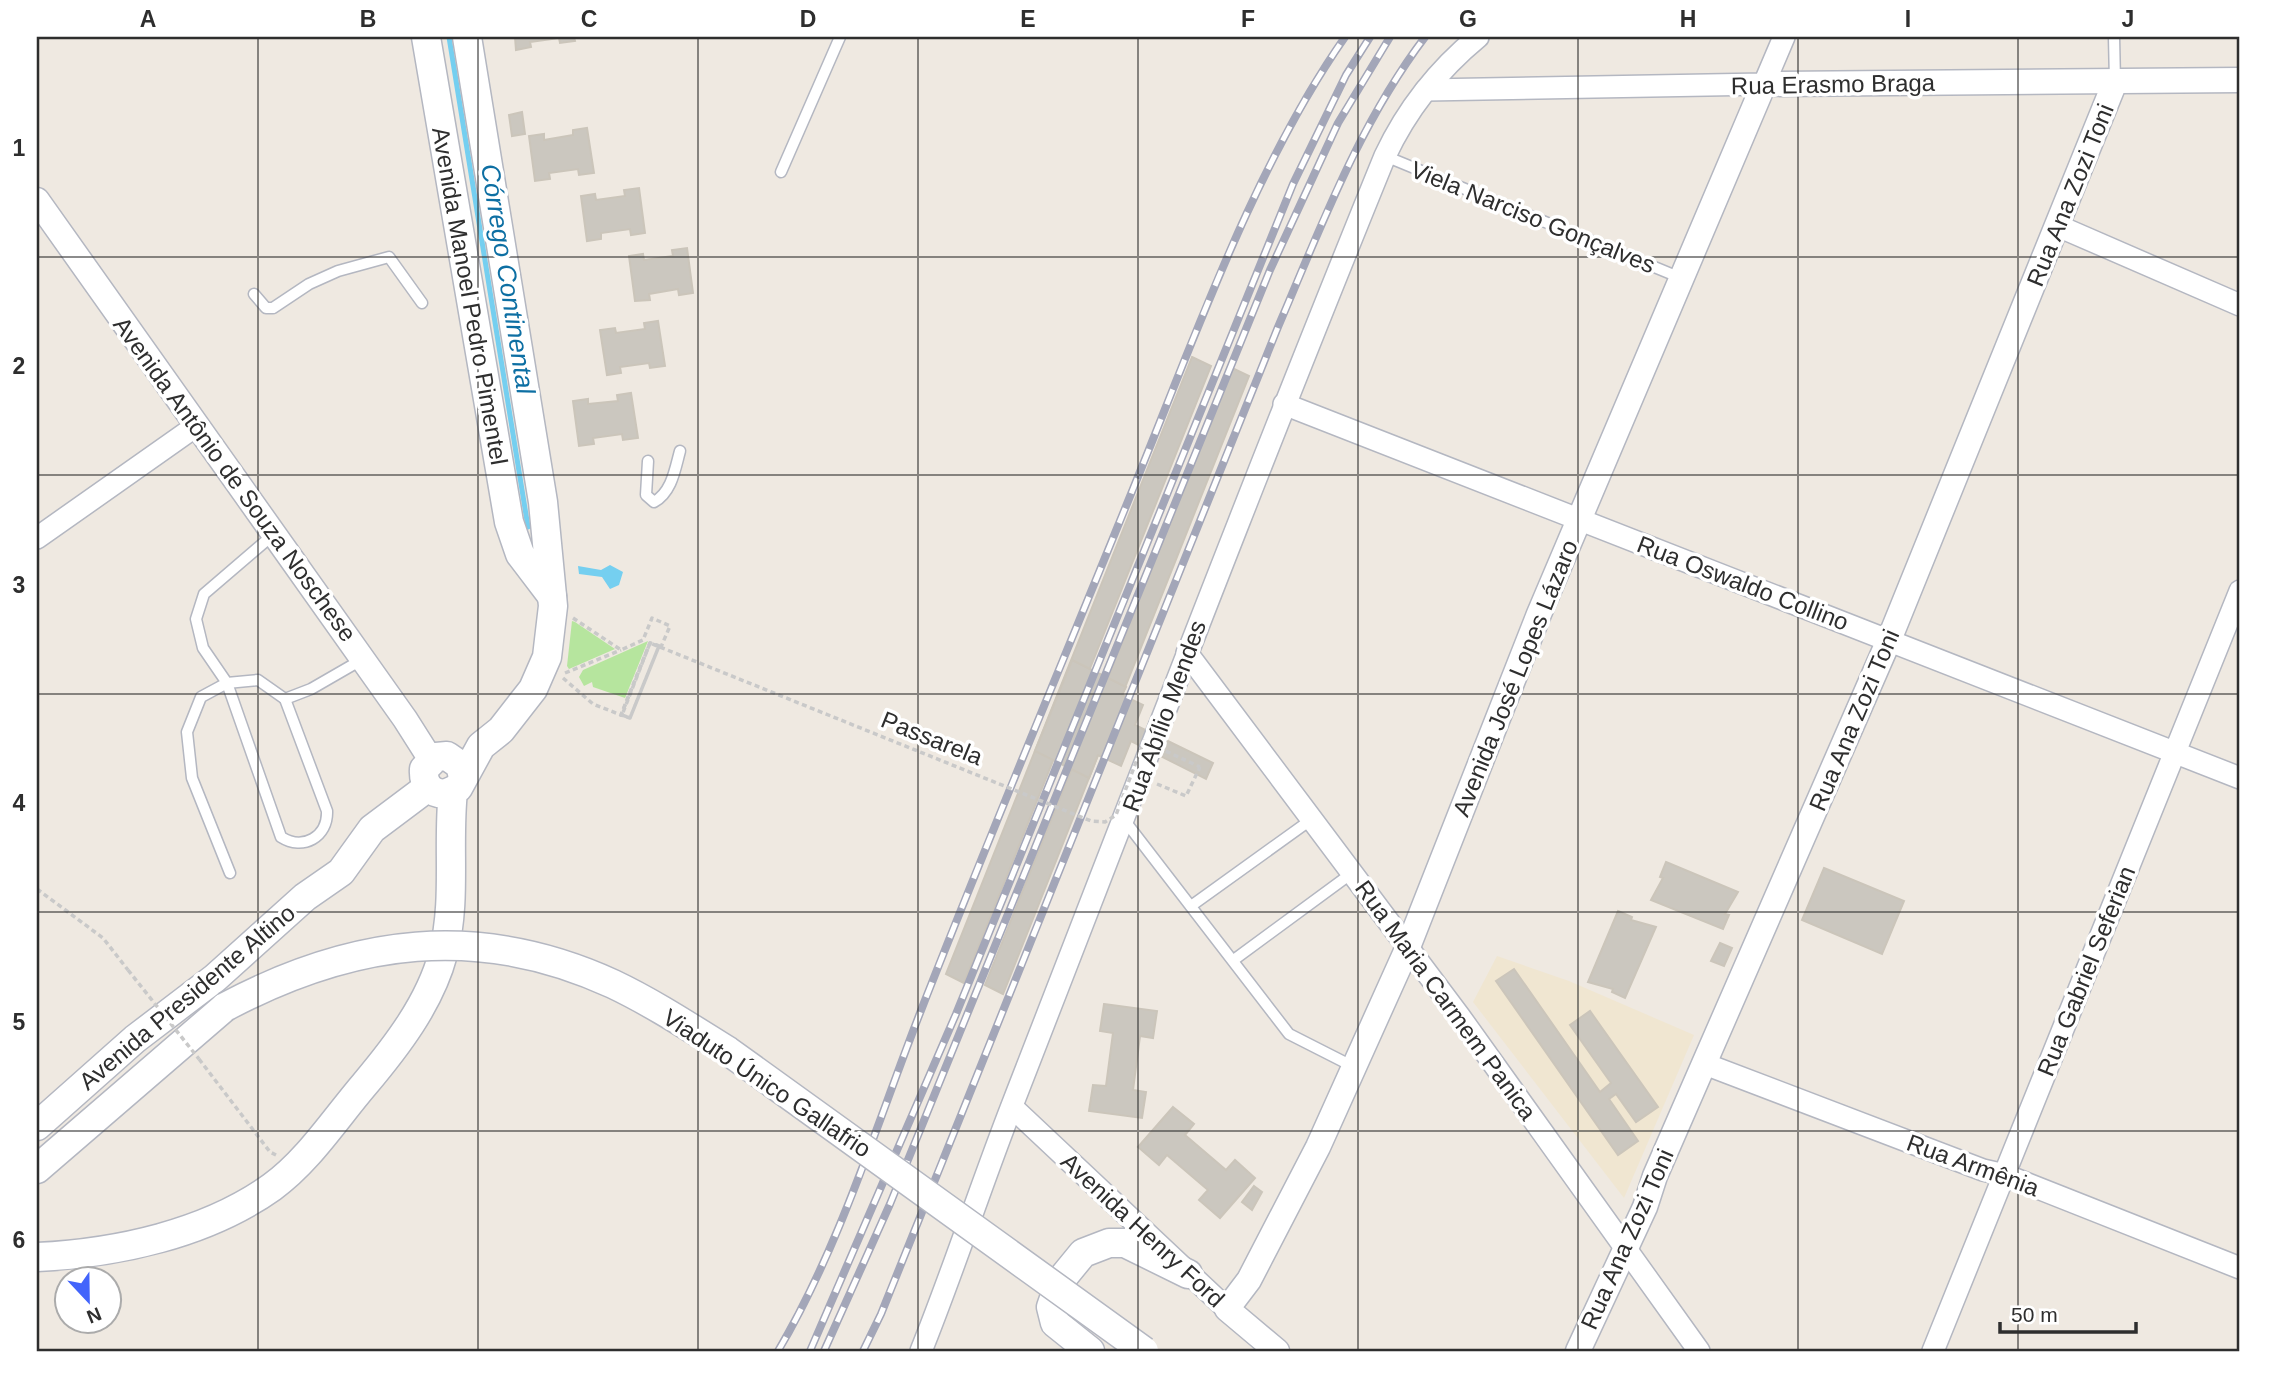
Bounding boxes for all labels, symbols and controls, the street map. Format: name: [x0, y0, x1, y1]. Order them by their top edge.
text: A: [140, 6, 156, 32]
text: B: [360, 6, 376, 32]
text: C: [581, 6, 597, 32]
text: D: [800, 6, 816, 32]
text: E: [1020, 6, 1036, 32]
text: F: [1241, 6, 1255, 32]
text: G: [1459, 6, 1477, 32]
text: H: [1680, 6, 1696, 32]
text: I: [1905, 6, 1911, 32]
text: J: [2122, 6, 2134, 32]
street label: Rua Erasmo Braga: [1731, 69, 1936, 99]
street label: Rua Ana Zozi Toni: [2021, 100, 2119, 290]
street label: Avenida Manoel Pedro Pimentel: [427, 125, 513, 467]
text: 1: [13, 135, 26, 161]
street label: Viela Narciso Gonçalves: [1407, 156, 1659, 278]
water label: Córrego Continental: [475, 162, 541, 397]
street label: Avenida Antônio de Souza Noschese: [108, 311, 362, 647]
text: 2: [13, 353, 25, 379]
street label: Rua Oswaldo Collino: [1634, 530, 1852, 636]
street label: Avenida José Lopes Lázaro: [1447, 536, 1583, 820]
text: 3: [13, 572, 25, 598]
street label: Rua Abílio Mendes: [1117, 617, 1211, 815]
street label: Rua Ana Zozi Toni: [1804, 625, 1904, 815]
street label: Passarela: [877, 705, 987, 771]
text: 4: [13, 790, 26, 816]
street label: Rua Gabriel Seferian: [2032, 862, 2140, 1080]
street label: Rua Maria Carmem Panica: [1350, 875, 1542, 1126]
street label: Avenida Presidente Altino: [74, 899, 300, 1095]
street label: Viaduto Único Gallafrio: [658, 1003, 876, 1163]
text: 5: [13, 1009, 26, 1035]
street label: Rua Armênia: [1903, 1129, 2043, 1202]
street label: Rua Ana Zozi Toni: [1575, 1145, 1679, 1333]
street label: Avenida Henry Ford: [1056, 1147, 1230, 1313]
text: 6: [13, 1227, 25, 1253]
north arrow: [52, 1266, 122, 1336]
scale bar: [2000, 1290, 2137, 1334]
text: N: [84, 1303, 104, 1328]
text: 50 m: [2011, 1303, 2058, 1326]

